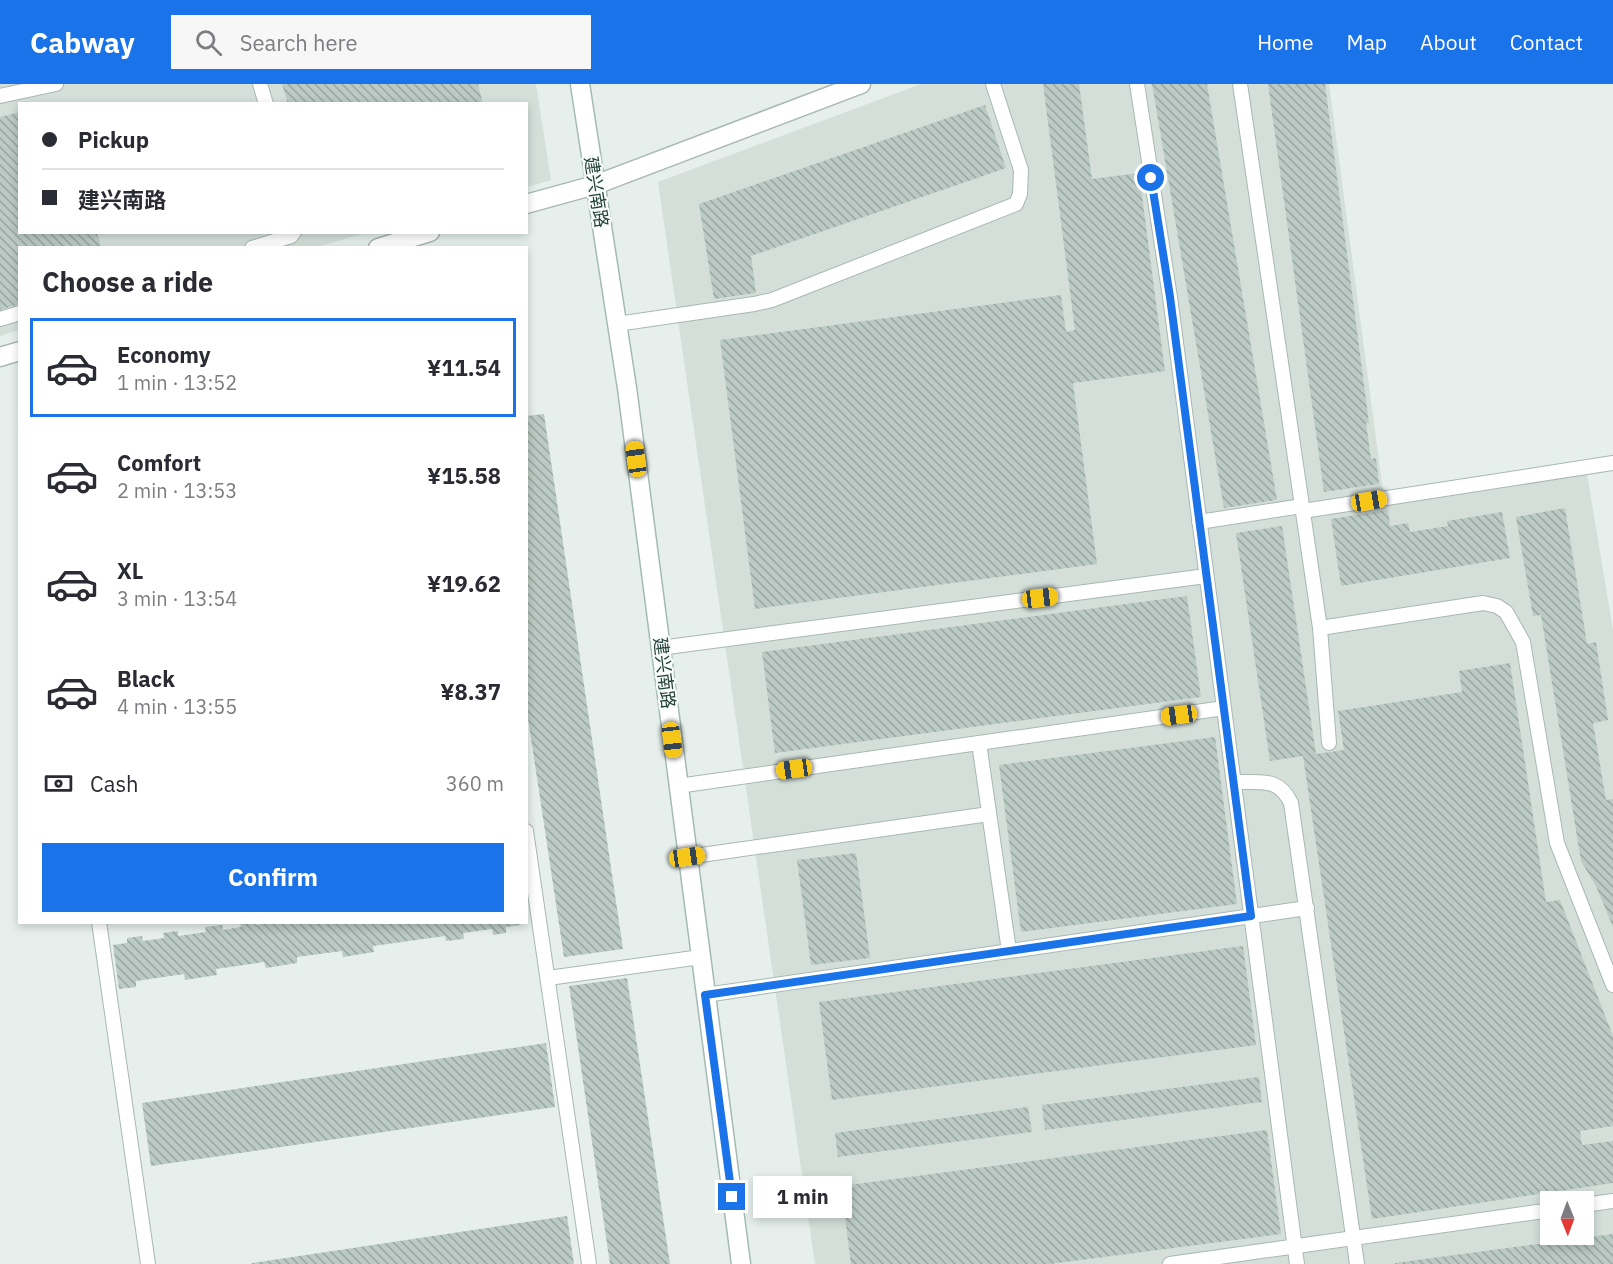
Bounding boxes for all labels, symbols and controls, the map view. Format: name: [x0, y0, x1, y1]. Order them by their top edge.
search box: [171, 15, 591, 69]
text: Cabway: [30, 24, 135, 61]
icon: search: [192, 26, 225, 59]
text: Search here: [240, 28, 358, 57]
text: Home: [1257, 28, 1314, 56]
text: Map: [1347, 28, 1387, 56]
text: About: [1420, 28, 1477, 56]
text: Contact: [1510, 28, 1583, 56]
text: Pickup: [78, 125, 149, 154]
street label: 建兴南路: [580, 155, 613, 229]
route start: [1137, 164, 1164, 191]
text: 建兴南路: [78, 185, 166, 214]
text: Choose a ride: [42, 264, 213, 299]
text: Economy: [117, 340, 211, 369]
icon: car: [45, 341, 99, 395]
text: ¥11.54: [427, 353, 501, 382]
text: 1 min · 13:52: [117, 369, 237, 396]
car: [625, 440, 647, 478]
text: Comfort: [117, 448, 201, 477]
icon: car: [45, 449, 99, 503]
text: ¥15.58: [427, 461, 501, 490]
text: 2 min · 13:53: [117, 477, 237, 504]
car: [1350, 489, 1388, 513]
text: XL: [117, 556, 143, 585]
icon: car: [45, 557, 99, 611]
text: ¥19.62: [427, 569, 501, 598]
text: 3 min · 13:54: [117, 585, 237, 612]
car: [1021, 587, 1059, 609]
street label: 建兴南路: [649, 636, 680, 710]
text: Black: [117, 664, 175, 693]
icon: car: [45, 665, 99, 719]
text: ¥8.37: [440, 677, 501, 706]
text: 4 min · 13:55: [117, 693, 237, 720]
car: [1160, 704, 1198, 726]
car: [661, 721, 683, 759]
car: [775, 758, 813, 780]
icon: cash: [42, 767, 75, 800]
text: Cash: [90, 769, 139, 798]
text: 360 m: [446, 770, 504, 797]
button: Confirm: [42, 843, 504, 912]
car: [668, 846, 706, 868]
callout: 1 min: [753, 1176, 852, 1218]
route end: [718, 1183, 745, 1210]
text: 1 min: [776, 1183, 829, 1210]
north arrow: [1540, 1191, 1594, 1245]
map controls: [1540, 1191, 1594, 1245]

